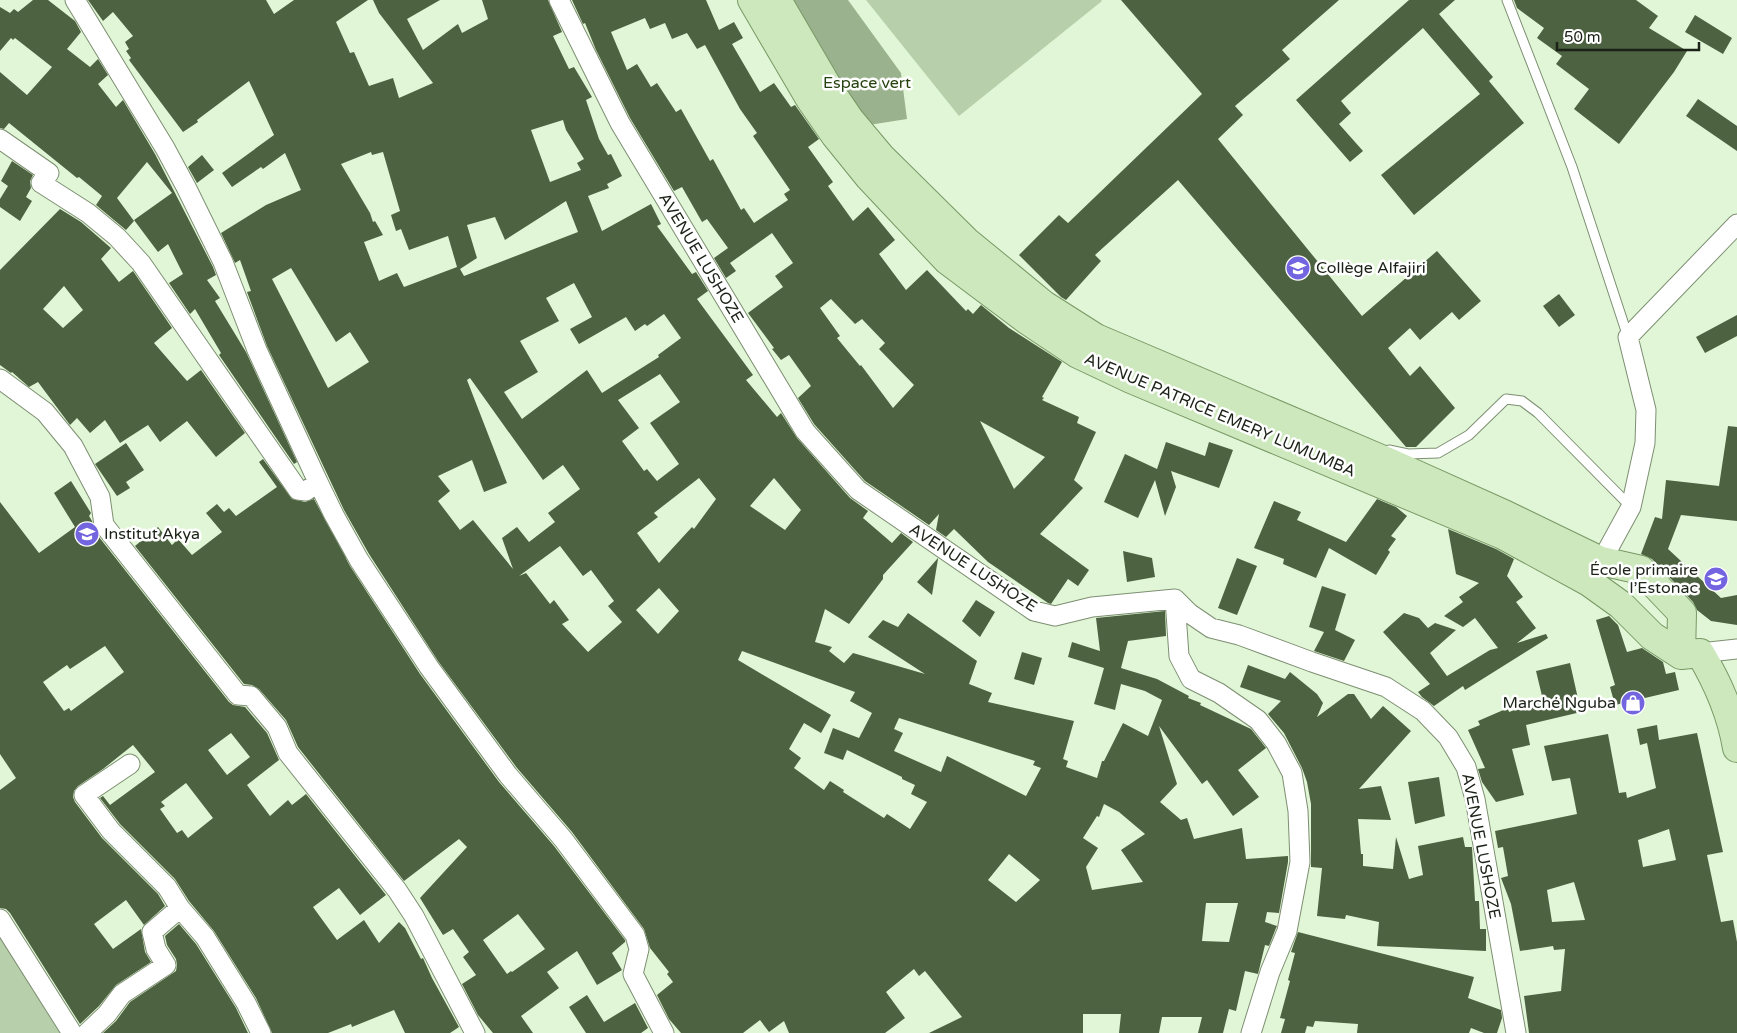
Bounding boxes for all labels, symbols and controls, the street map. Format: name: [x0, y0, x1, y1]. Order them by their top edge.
scale bar: [1557, 20, 1700, 52]
text: 50 m: [1564, 28, 1601, 46]
park label: Espace vert: [823, 73, 911, 93]
street label: AVENUE LUSHOZE: [654, 189, 748, 327]
school or university icon: Collège Alfajiri: [1285, 255, 1311, 281]
place label: Collège Alfajiri: [1316, 258, 1426, 278]
street label: AVENUE PATRICE EMERY LUMUMBA: [1081, 349, 1359, 481]
street label: AVENUE LUSHOZE: [905, 519, 1041, 617]
school or university icon: Institut Akya: [74, 521, 100, 547]
place label: Institut Akya: [104, 524, 200, 544]
place label: École primaire l’Estonac: [1590, 560, 1698, 598]
school or university icon: École primaire l’Estonac: [1703, 566, 1729, 592]
shop icon: Marché Nguba: [1620, 690, 1646, 716]
place label: Marché Nguba: [1503, 693, 1616, 713]
street label: AVENUE LUSHOZE: [1457, 771, 1505, 921]

